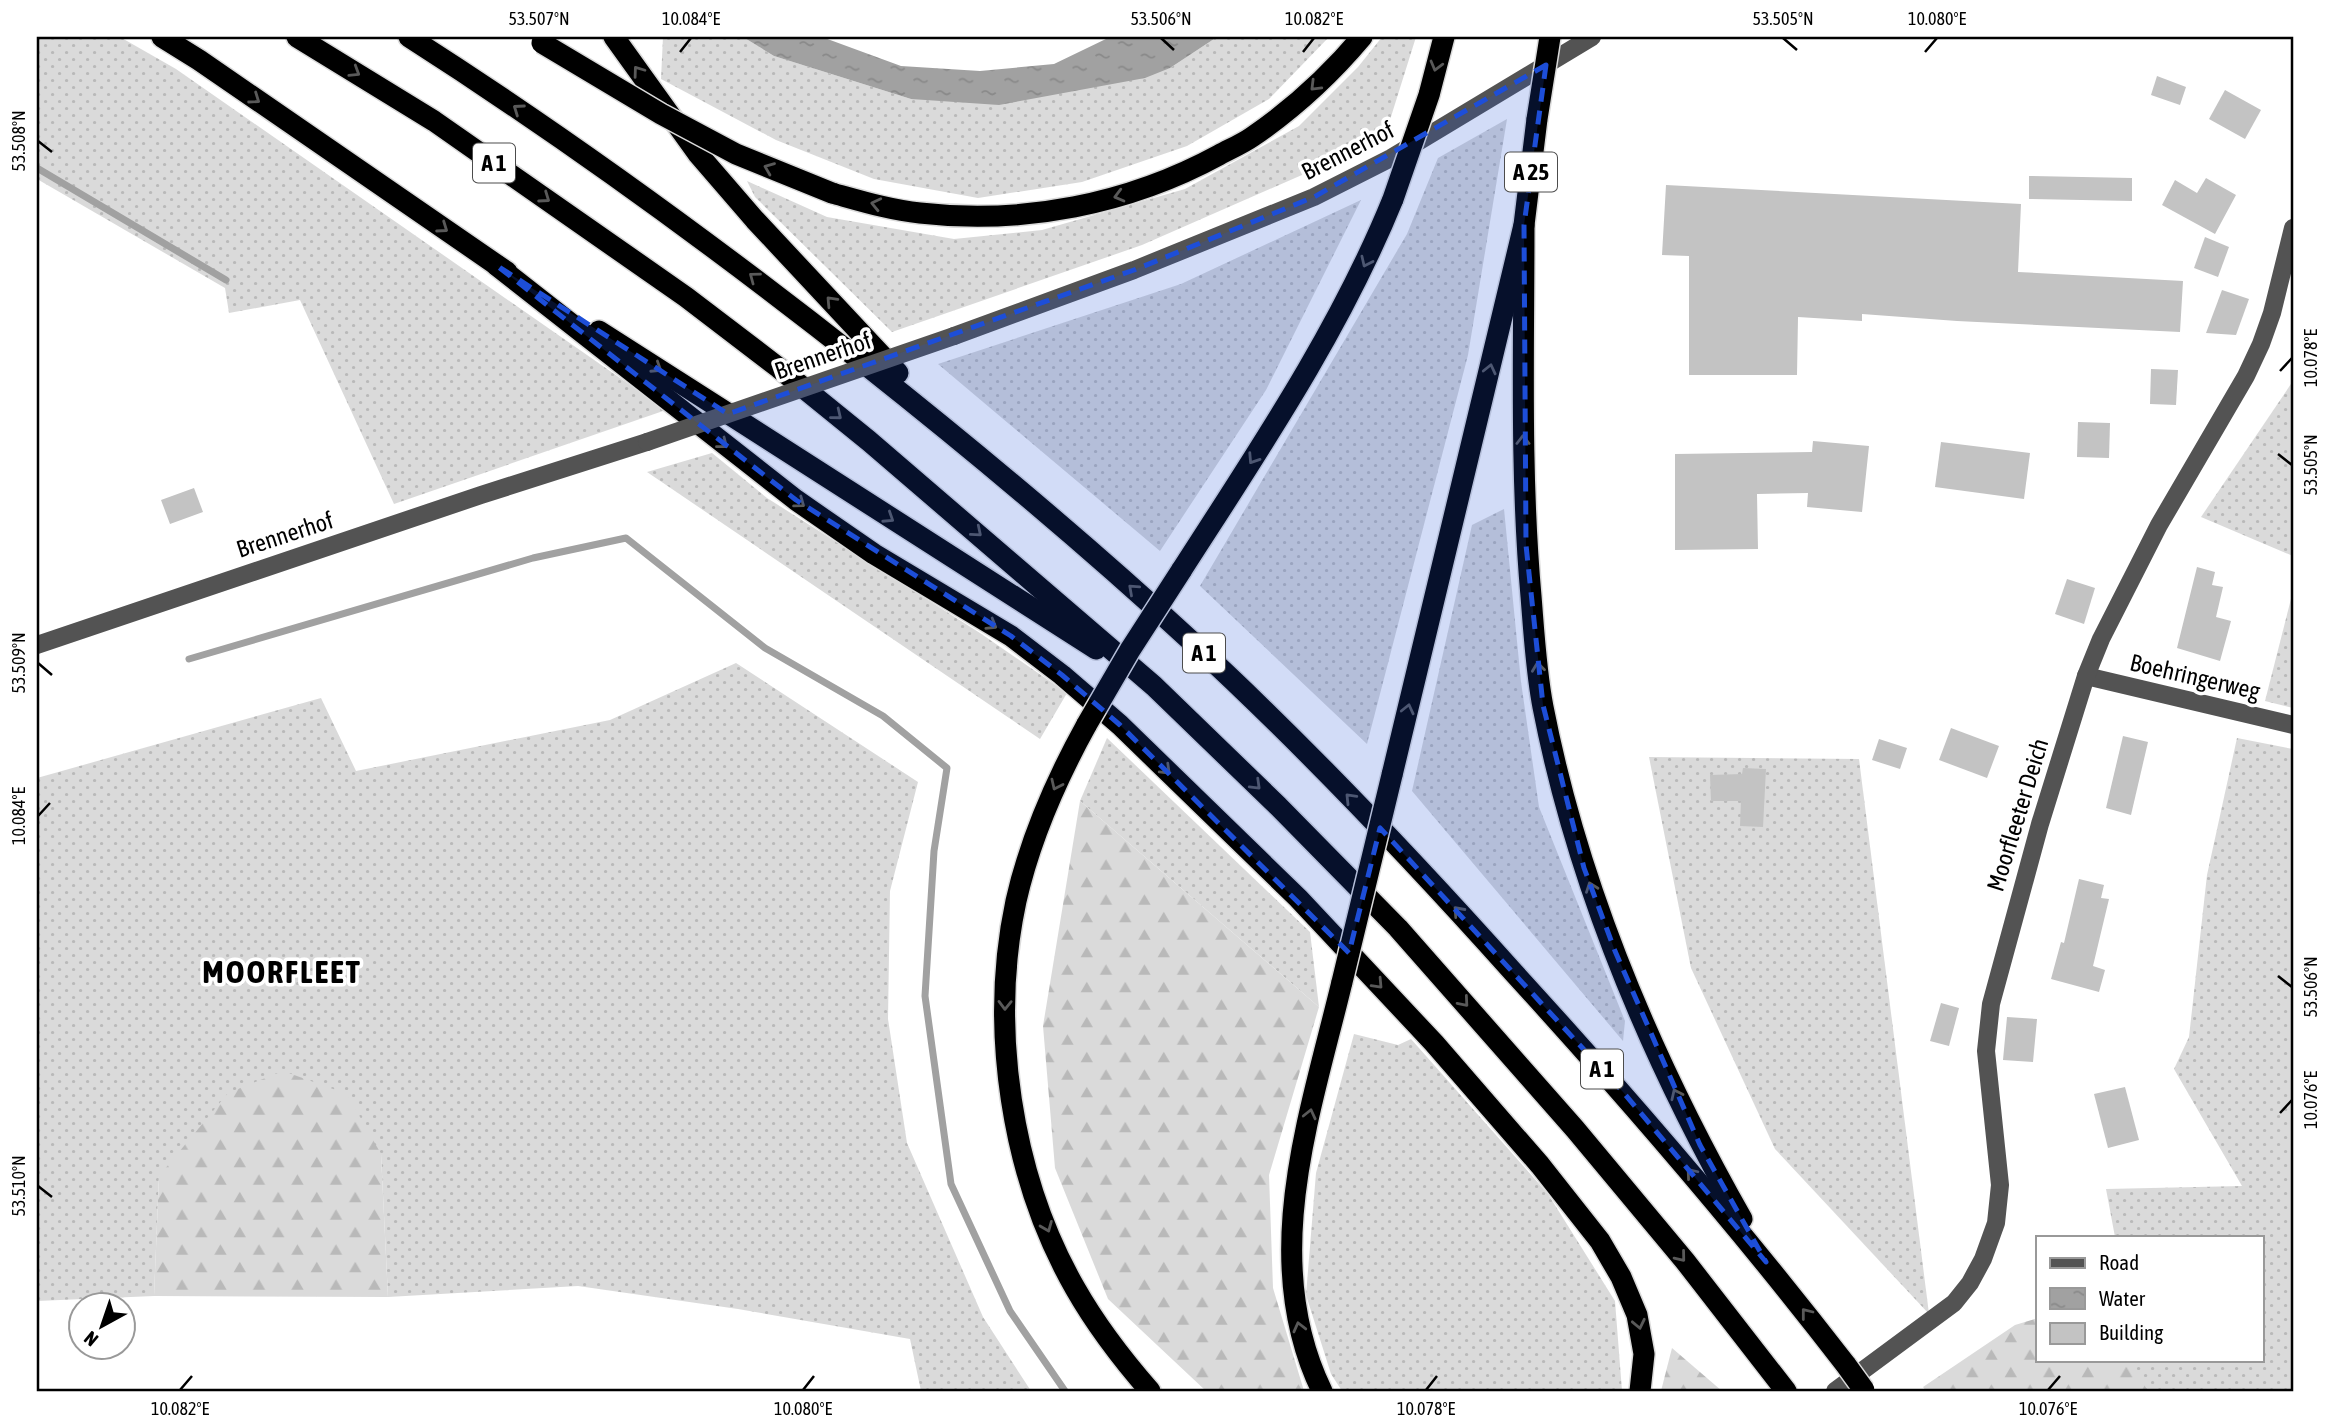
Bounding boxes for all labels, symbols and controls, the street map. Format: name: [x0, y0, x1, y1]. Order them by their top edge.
text: 53.507°N: [508, 8, 570, 29]
text: 10.084°E: [662, 8, 720, 29]
text: 53.506°N: [1130, 8, 1192, 29]
text: 10.082°E: [1285, 8, 1343, 29]
text: 53.505°N: [1752, 8, 1814, 29]
text: 10.080°E: [1908, 8, 1966, 29]
one-way arrow: [1430, 60, 1444, 72]
one-way arrow: [348, 64, 361, 77]
one-way arrow: [634, 66, 646, 79]
one-way arrow: [1310, 78, 1323, 91]
one-way arrow: [247, 91, 260, 103]
one-way arrow: [513, 105, 526, 117]
text: 53.508°N: [8, 110, 29, 172]
street label: Brennerhof: [1297, 116, 1399, 185]
road number: A 1: [473, 144, 515, 182]
road number: A 25: [1505, 153, 1557, 192]
one-way arrow: [763, 162, 775, 176]
one-way arrow: [1113, 188, 1125, 203]
one-way arrow: [537, 190, 550, 202]
one-way arrow: [870, 198, 882, 213]
one-way arrow: [435, 220, 448, 232]
one-way arrow: [1360, 254, 1374, 267]
one-way arrow: [749, 273, 761, 286]
one-way arrow: [827, 296, 839, 309]
street label: Brennerhof: [771, 326, 875, 385]
text: 10.078°E: [2300, 329, 2321, 387]
one-way arrow: [649, 360, 662, 373]
one-way arrow: [1481, 363, 1496, 375]
one-way arrow: [829, 406, 841, 419]
one-way arrow: [1515, 434, 1531, 445]
text: 53.505°N: [2300, 434, 2321, 496]
one-way arrow: [715, 435, 727, 448]
one-way arrow: [1249, 451, 1261, 464]
one-way arrow: [792, 494, 805, 507]
street label: Brennerhof: [233, 506, 337, 563]
one-way arrow: [881, 510, 894, 523]
one-way arrow: [969, 524, 982, 536]
one-way arrow: [1128, 585, 1141, 597]
one-way arrow: [984, 616, 997, 629]
text: 53.509°N: [8, 632, 29, 694]
road number: A 1: [1183, 634, 1225, 673]
street label: Boehringerweg: [2127, 648, 2263, 705]
one-way arrow: [1531, 661, 1546, 673]
one-way arrow: [1400, 703, 1414, 715]
street label: Moorfleeter Deich: [1981, 735, 2054, 894]
one-way arrow: [1158, 761, 1171, 774]
one-way arrow: [1248, 776, 1261, 789]
one-way arrow: [1050, 778, 1064, 790]
text: 10.084°E: [8, 787, 29, 845]
one-way arrow: [1346, 793, 1359, 806]
one-way arrow: [1586, 882, 1600, 894]
one-way arrow: [1454, 906, 1467, 919]
district label: MOORFLEET: [202, 953, 362, 990]
text: 53.506°N: [2300, 956, 2321, 1018]
one-way arrow: [1370, 976, 1382, 989]
one-way arrow: [1455, 994, 1468, 1007]
one-way arrow: [998, 1000, 1013, 1011]
road number: A 1: [1581, 1050, 1623, 1088]
text: 10.076°E: [2300, 1071, 2321, 1129]
one-way arrow: [1670, 1089, 1684, 1101]
one-way arrow: [1302, 1108, 1316, 1120]
text: 53.510°N: [8, 1155, 29, 1217]
one-way arrow: [1687, 1168, 1699, 1181]
one-way arrow: [1039, 1220, 1053, 1232]
legend: [2036, 1236, 2264, 1362]
one-way arrow: [1673, 1249, 1686, 1261]
text: Road: [2099, 1250, 2139, 1274]
text: Water: [2099, 1286, 2146, 1310]
north arrow: [66, 1292, 136, 1362]
one-way arrow: [1802, 1309, 1815, 1321]
one-way arrow: [1630, 1318, 1645, 1330]
text: Building: [2099, 1320, 2163, 1344]
one-way arrow: [1293, 1321, 1307, 1333]
text: N: [80, 1327, 102, 1351]
text: 10.082°E: [151, 1398, 209, 1419]
text: 10.080°E: [774, 1398, 832, 1419]
text: 10.078°E: [1397, 1398, 1455, 1419]
text: 10.076°E: [2019, 1398, 2077, 1419]

